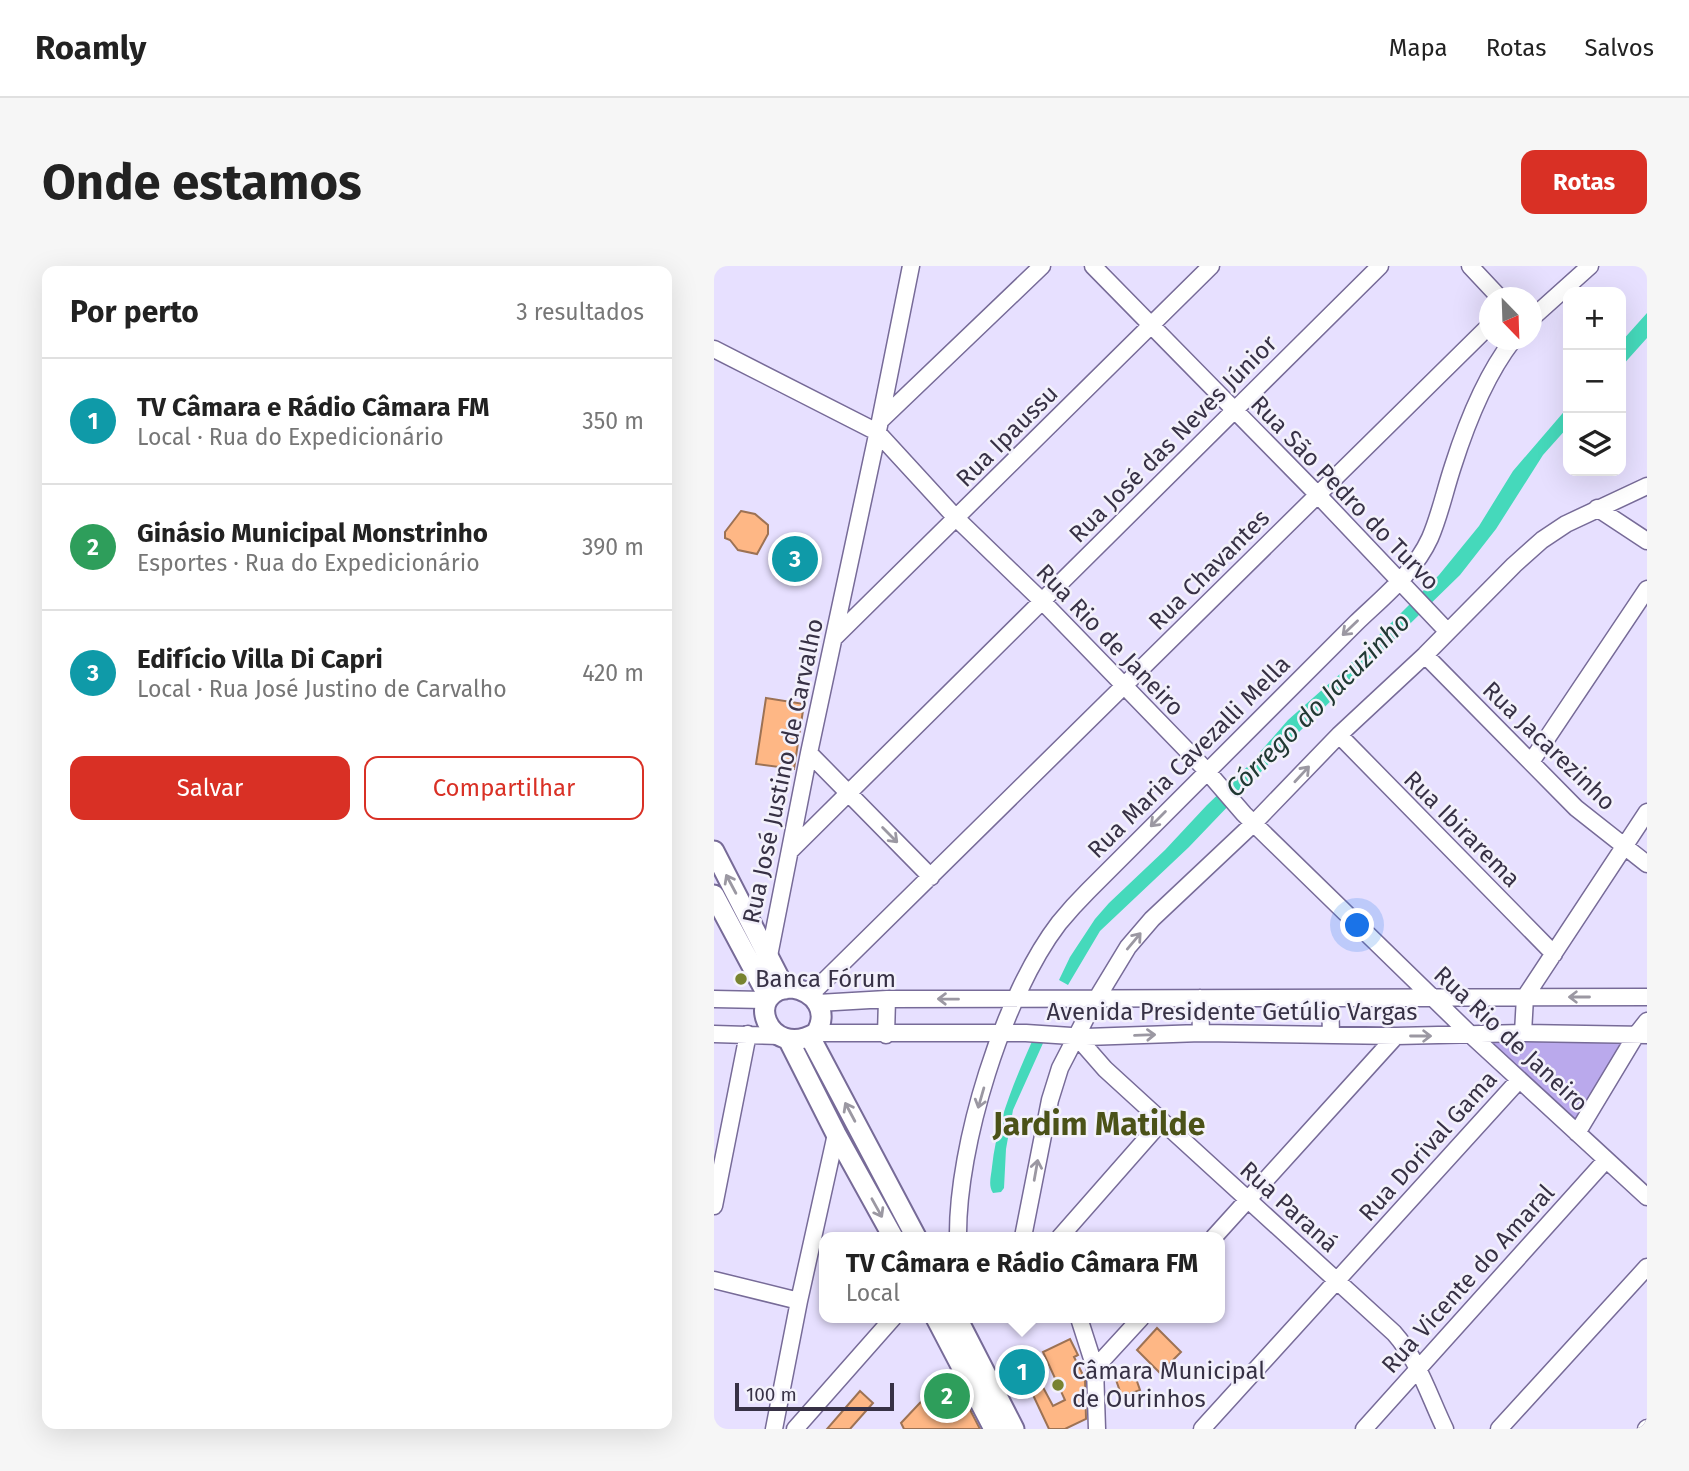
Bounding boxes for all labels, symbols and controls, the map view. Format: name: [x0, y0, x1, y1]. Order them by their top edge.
text: Roamly: [35, 28, 146, 68]
text: Mapa: [1389, 34, 1448, 62]
text: Rotas: [1486, 34, 1546, 62]
text: Salvos: [1584, 34, 1654, 62]
button: Rotas: [1521, 150, 1647, 214]
text: Onde estamos: [42, 153, 362, 212]
north arrow: [1479, 287, 1542, 350]
map controls: [1563, 287, 1626, 476]
button: +: [1563, 287, 1626, 350]
text: Por perto: [70, 294, 199, 330]
text: 3 resultados: [516, 298, 644, 326]
street label: Rua José das Neves Júnior: [1063, 329, 1283, 549]
button: −: [1563, 350, 1626, 413]
street label: Rua Ipaussu: [950, 379, 1064, 493]
street label: Rua São Pedro do Turvo: [1245, 390, 1445, 596]
text: TV Câmara e Rádio Câmara FM: [137, 392, 489, 423]
text: 1: [88, 407, 98, 435]
text: 350 m: [582, 407, 644, 435]
button: layers: [1563, 413, 1626, 476]
text: Local · Rua do Expedicionário: [137, 423, 444, 451]
street label: Rua Chavantes: [1143, 504, 1275, 636]
text: Ginásio Municipal Monstrinho: [137, 518, 488, 549]
text: 2: [87, 533, 99, 561]
text: 390 m: [582, 533, 644, 561]
pin: 3: [772, 533, 818, 585]
text: Esportes · Rua do Expedicionário: [137, 549, 480, 577]
street label: Rua Rio de Janeiro: [1030, 558, 1190, 722]
water label: Córrego do Jacuzinho: [1219, 606, 1417, 804]
street label: Rua José Justino de Carvalho: [737, 616, 829, 926]
one-way arrow: [1342, 620, 1359, 637]
text: Edifício Villa Di Capri: [137, 644, 383, 675]
street label: Rua Maria Cavezalli Mella: [1082, 650, 1296, 864]
text: 3: [87, 659, 99, 687]
text: 420 m: [582, 659, 644, 687]
text: Local · Rua José Justino de Carvalho: [137, 675, 507, 703]
street label: Rua Jacarezinho: [1477, 676, 1621, 816]
button: Salvar: [70, 756, 350, 820]
button: Compartilhar: [364, 756, 644, 820]
street label: Rua Ibirarema: [1398, 765, 1526, 893]
one-way arrow: [1293, 766, 1310, 783]
one-way arrow: [1150, 810, 1167, 827]
one-way arrow: [881, 826, 898, 843]
one-way arrow: [724, 875, 738, 895]
your location: [1340, 908, 1374, 942]
one-way arrow: [1126, 933, 1141, 951]
street label: Rua Rio de Janeiro: [1428, 960, 1594, 1118]
place label: Banca Fórum: [755, 965, 896, 993]
marker: Banca Fórum: [733, 971, 749, 987]
one-way arrow: [1568, 990, 1591, 1004]
one-way arrow: [937, 992, 960, 1006]
street label: Avenida Presidente Getúlio Vargas: [1047, 998, 1417, 1026]
one-way arrow: [1133, 1028, 1156, 1041]
one-way arrow: [1410, 1029, 1433, 1043]
street label: Rua Dorival Gama: [1353, 1065, 1503, 1227]
one-way arrow: [973, 1087, 986, 1109]
one-way arrow: [843, 1102, 857, 1122]
district label: Jardim Matilde: [992, 1105, 1205, 1143]
street label: Rua Paraná: [1234, 1156, 1344, 1258]
one-way arrow: [1030, 1159, 1043, 1182]
street label: Rua Vicente do Amaral: [1376, 1179, 1560, 1379]
one-way arrow: [871, 1197, 884, 1218]
popup: [819, 1232, 1225, 1323]
text: TV Câmara e Rádio Câmara FM: [846, 1248, 1198, 1279]
text: Local: [846, 1279, 900, 1307]
pin: 1: [999, 1346, 1045, 1398]
place label: Câmara Municipal de Ourinhos: [1072, 1357, 1265, 1413]
pin: 2: [924, 1370, 970, 1422]
marker: Câmara Municipal de Ourinhos: [1050, 1377, 1066, 1393]
scale bar: [735, 1380, 894, 1412]
text: 100 m: [746, 1383, 797, 1406]

